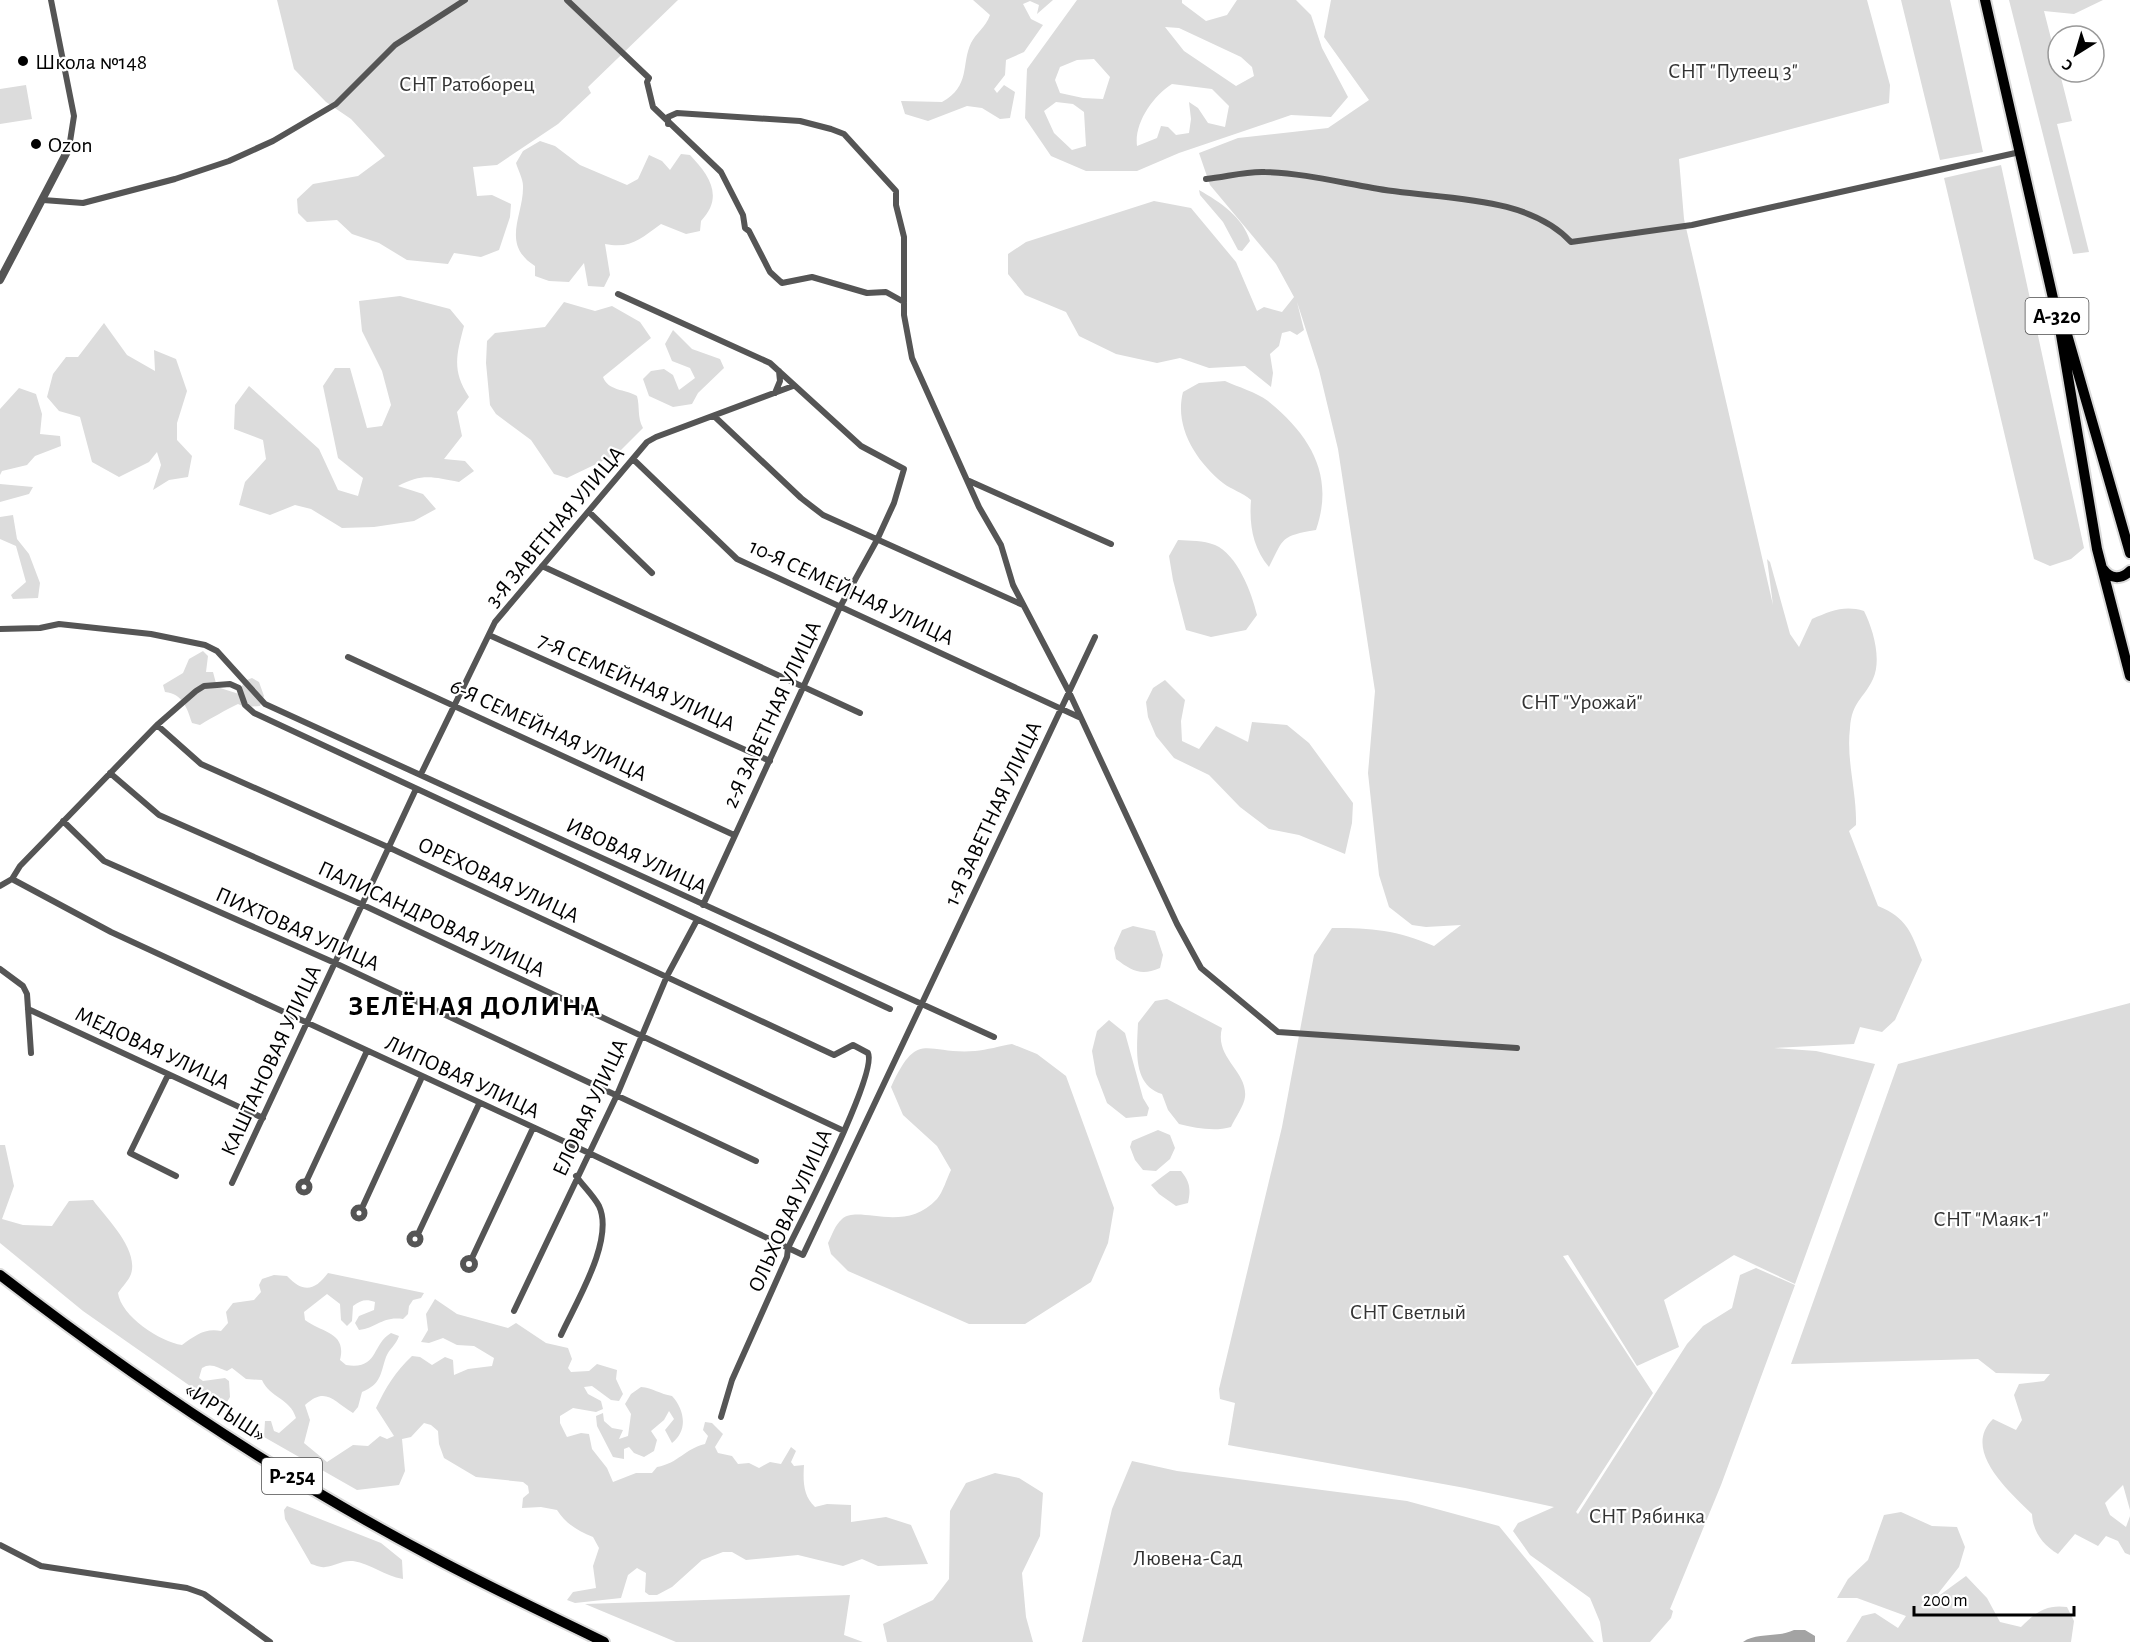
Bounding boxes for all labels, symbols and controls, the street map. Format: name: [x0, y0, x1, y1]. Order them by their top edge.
north arrow: [2046, 24, 2106, 84]
place label: Школа №148: [35, 51, 147, 73]
marker: Школа №148: [16, 54, 30, 68]
text: С: [2059, 56, 2076, 74]
park label: СНТ "Путеец 3": [1668, 60, 1798, 82]
park label: СНТ Ратоборец: [399, 73, 535, 95]
place label: Ozon: [48, 134, 93, 156]
marker: Ozon: [29, 137, 43, 151]
road number: А-320: [2026, 298, 2088, 334]
street label: 3-Я ЗАВЕТНАЯ УЛИЦА: [481, 442, 628, 611]
street label: 10-Я СЕМЕЙНАЯ УЛИЦА: [746, 535, 957, 649]
street label: 2-Я ЗАВЕТНАЯ УЛИЦА: [719, 618, 825, 811]
street label: 7-Я СЕМЕЙНАЯ УЛИЦА: [535, 629, 738, 735]
street label: 6-Я СЕМЕЙНАЯ УЛИЦА: [447, 675, 650, 785]
park label: СНТ "Урожай": [1521, 691, 1643, 713]
street label: 1-Я ЗАВЕТНАЯ УЛИЦА: [941, 718, 1045, 909]
street label: ИВОВАЯ УЛИЦА: [563, 814, 710, 898]
street label: ОРЕХОВАЯ УЛИЦА: [414, 833, 583, 927]
street label: ПАЛИСАНДРОВАЯ УЛИЦА: [315, 857, 548, 981]
street label: ПИХТОВАЯ УЛИЦА: [212, 883, 383, 975]
street label: КАШТАНОВАЯ УЛИЦА: [217, 962, 325, 1159]
district label: ЗЕЛЁНАЯ ДОЛИНА: [348, 991, 602, 1021]
street label: МЕДОВАЯ УЛИЦА: [72, 1002, 233, 1093]
street label: ЛИПОВАЯ УЛИЦА: [382, 1032, 543, 1122]
street label: ЕЛОВАЯ УЛИЦА: [548, 1035, 631, 1180]
street label: ОЛЬХОВАЯ УЛИЦА: [744, 1125, 836, 1295]
park label: СНТ "Маяк-1": [1933, 1208, 2049, 1230]
park label: СНТ Светлый: [1350, 1301, 1466, 1323]
street label: «ИРТЫШ»: [181, 1378, 270, 1446]
road number: Р-254: [262, 1458, 322, 1494]
park label: СНТ Рябинка: [1589, 1505, 1705, 1527]
park label: Лювена-Сад: [1133, 1547, 1243, 1569]
scale bar: [1914, 1579, 2074, 1617]
text: 200 m: [1923, 1592, 1968, 1610]

